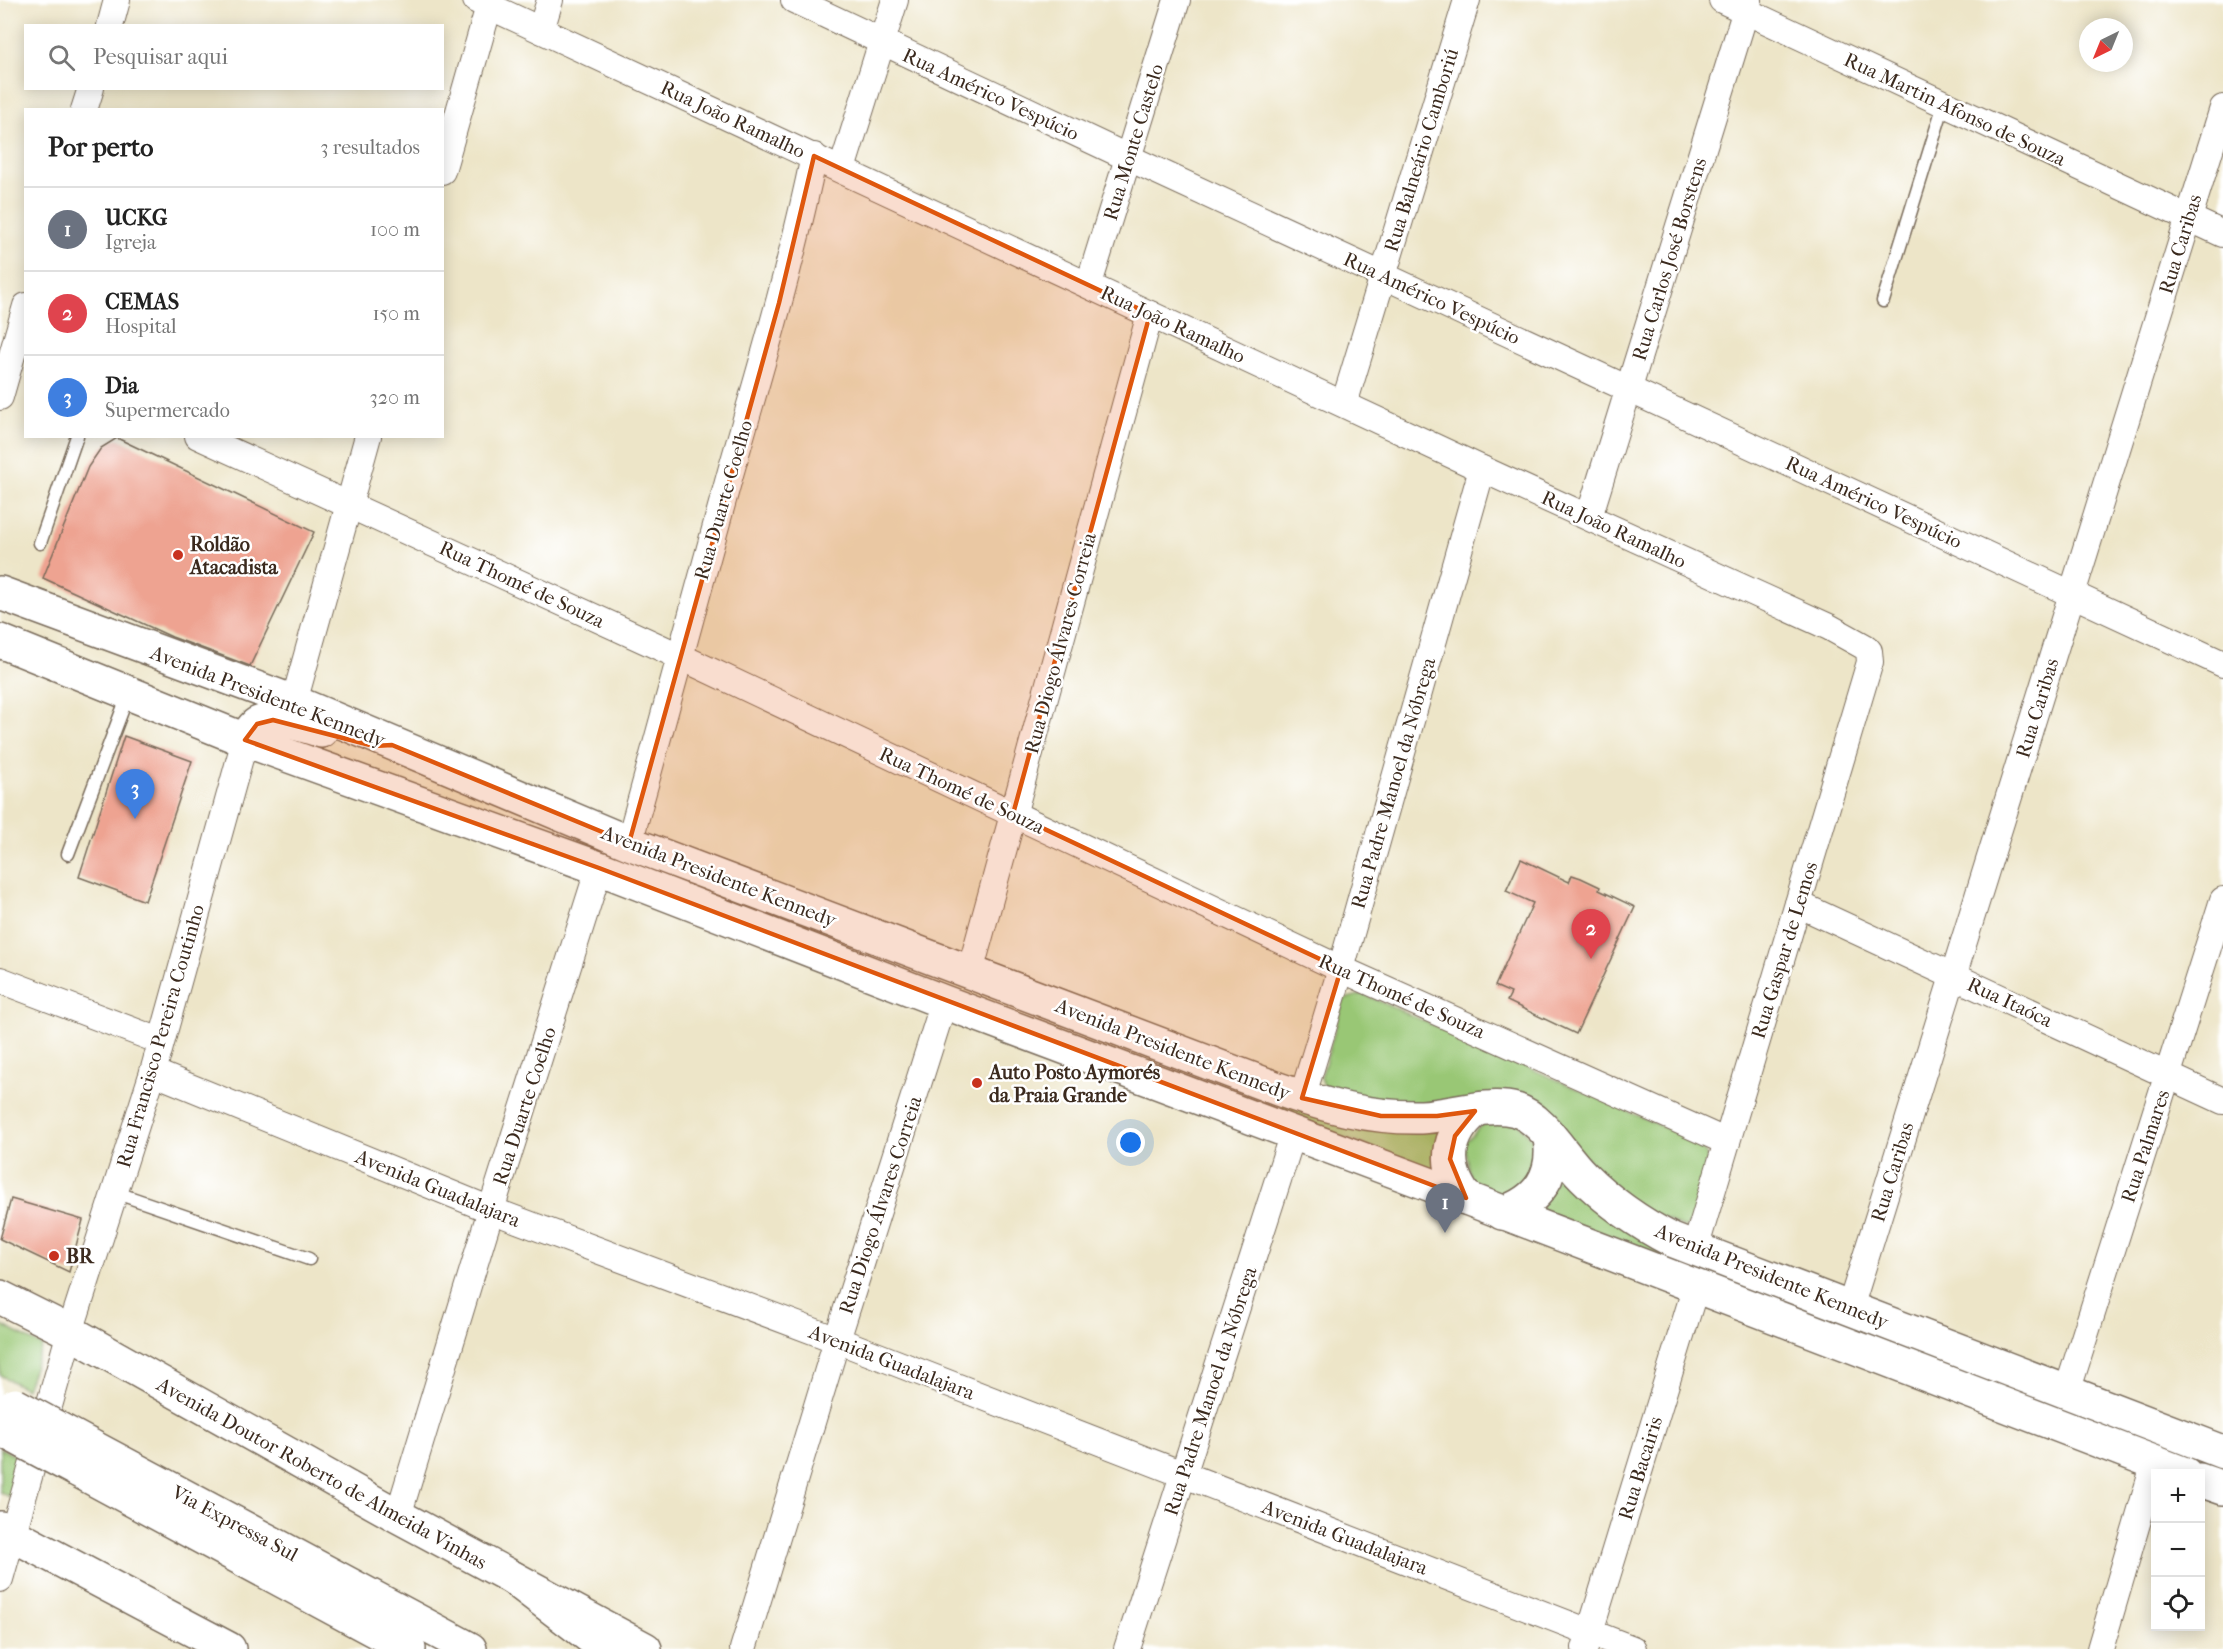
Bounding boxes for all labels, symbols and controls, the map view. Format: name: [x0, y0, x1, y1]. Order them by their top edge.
north arrow: [2079, 18, 2133, 72]
search box: [24, 24, 444, 90]
icon: search: [45, 41, 78, 74]
street label: Rua Américo Vespúcio: [899, 43, 1083, 145]
text: Pesquisar aqui: [93, 44, 228, 70]
street label: Rua Balneário Camboriú: [1380, 45, 1464, 255]
street label: Rua Martin Afonso de Souza: [1840, 48, 2070, 171]
street label: Rua Monte Castelo: [1099, 61, 1168, 223]
street label: Rua João Ramalho: [657, 76, 809, 163]
text: Por perto: [48, 132, 153, 163]
text: 3 resultados: [320, 136, 420, 159]
street label: Rua Carlos José Borstens: [1628, 155, 1711, 363]
street label: Rua Caribas: [2154, 191, 2207, 297]
text: UCKG: [105, 205, 167, 231]
text: 1: [64, 218, 71, 241]
text: 100 m: [370, 218, 420, 241]
text: Igreja: [105, 231, 156, 254]
street label: Rua Américo Vespúcio: [1340, 247, 1524, 349]
street label: Rua João Ramalho: [1097, 281, 1249, 368]
text: CEMAS: [105, 289, 179, 315]
text: 2: [62, 302, 73, 325]
text: 150 m: [372, 302, 420, 325]
text: Hospital: [105, 315, 177, 338]
text: Dia: [105, 373, 138, 399]
text: 3: [63, 386, 72, 409]
text: 320 m: [370, 386, 420, 409]
text: Supermercado: [105, 399, 230, 422]
street label: Rua Duarte Coelho: [690, 418, 757, 583]
street label: Rua Américo Vespúcio: [1782, 451, 1966, 553]
street label: Rua João Ramalho: [1538, 486, 1690, 573]
street label: Rua Diogo Álvares Correia: [1019, 529, 1101, 756]
place label: Roldão Atacadista: [188, 533, 279, 579]
street label: Rua Thomé de Souza: [436, 536, 609, 633]
marker: Roldão Atacadista: [171, 548, 185, 562]
street label: Avenida Presidente Kennedy: [146, 641, 390, 752]
street label: Rua Padre Manoel da Nóbrega: [1347, 654, 1441, 911]
street label: Rua Caribas: [2011, 655, 2064, 761]
street label: Rua Thomé de Souza: [876, 742, 1049, 839]
pin: 3: [116, 770, 154, 819]
street label: Avenida Presidente Kennedy: [597, 821, 841, 932]
street label: Rua Gaspar de Lemos: [1747, 859, 1822, 1041]
street label: Rua Francisco Pereira Coutinho: [112, 902, 209, 1170]
pin: 2: [1572, 910, 1610, 959]
street label: Rua Thomé de Souza: [1315, 949, 1489, 1044]
street label: Rua Itaóca: [1964, 973, 2057, 1032]
street label: Avenida Presidente Kennedy: [1051, 994, 1295, 1105]
street label: Rua Duarte Coelho: [488, 1024, 561, 1188]
place label: Auto Posto Aymorés da Praia Grande: [987, 1061, 1161, 1107]
marker: Auto Posto Aymorés da Praia Grande: [970, 1076, 984, 1090]
street label: Rua Palmares: [2116, 1087, 2175, 1205]
street label: Rua Diogo Álvares Correia: [833, 1092, 927, 1317]
street label: Rua Caribas: [1866, 1119, 1919, 1225]
your location: [1116, 1128, 1145, 1157]
street label: Avenida Guadalajara: [351, 1145, 524, 1232]
pin: 1: [1426, 1184, 1464, 1233]
street label: Avenida Presidente Kennedy: [1651, 1219, 1893, 1334]
place label: BR: [66, 1245, 95, 1268]
marker: BR: [47, 1249, 61, 1263]
street label: Rua Padre Manoel da Nóbrega: [1159, 1263, 1262, 1519]
street label: Avenida Guadalajara: [805, 1320, 979, 1405]
street label: Avenida Doutor Roberto de Almeida Vinhas: [152, 1372, 491, 1574]
street label: Rua Bacairis: [1614, 1414, 1667, 1523]
map controls: [2151, 1469, 2205, 1631]
button: +: [2151, 1469, 2205, 1523]
street label: Via Expressa Sul: [167, 1480, 302, 1567]
street label: Avenida Guadalajara: [1258, 1495, 1432, 1580]
button: −: [2151, 1523, 2205, 1577]
button: locate: [2151, 1577, 2205, 1631]

